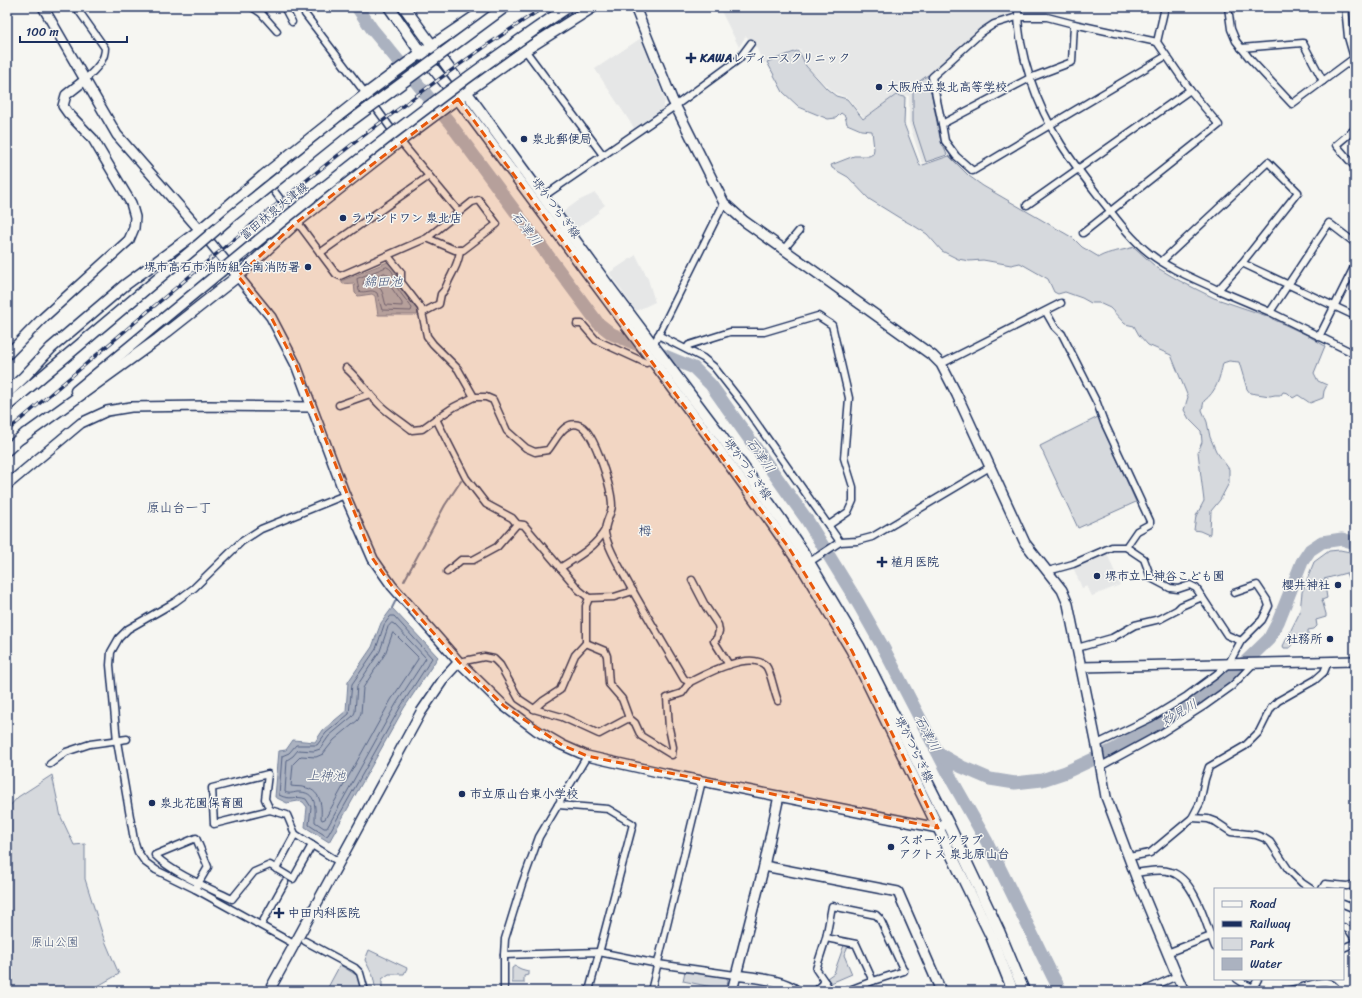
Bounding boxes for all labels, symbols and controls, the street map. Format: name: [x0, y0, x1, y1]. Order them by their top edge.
scale bar: [20, 18, 127, 44]
text: 100 m: [26, 21, 59, 43]
place label: KAWAレディースクリニック: [699, 47, 850, 69]
marker: KAWAレディースクリニック: [685, 52, 697, 64]
place label: 大阪府立泉北高等学校: [887, 76, 1007, 98]
marker: 大阪府立泉北高等学校: [874, 82, 884, 92]
place label: 泉北郵便局: [532, 128, 592, 150]
marker: 泉北郵便局: [519, 134, 529, 144]
street label: 堺かつらぎ線: [526, 173, 586, 243]
street label: 富田林泉大津線: [234, 176, 314, 246]
water label: 石津川: [506, 206, 548, 251]
place label: ラウンドワン 泉北店: [351, 207, 462, 229]
marker: ラウンドワン 泉北店: [338, 213, 348, 223]
place label: 堺市高石市消防組合南消防署: [144, 256, 300, 278]
marker: 堺市高石市消防組合南消防署: [303, 262, 313, 272]
water label: 綿田池: [363, 270, 403, 293]
street label: 堺かつらぎ線: [718, 433, 778, 505]
water label: 石津川: [740, 433, 781, 478]
district label: 原山台一丁: [146, 496, 212, 519]
district label: 栂: [638, 519, 652, 542]
place label: 植月医院: [891, 551, 939, 573]
marker: 植月医院: [876, 556, 888, 568]
place label: 堺市立上神谷こども園: [1105, 565, 1225, 587]
marker: 堺市立上神谷こども園: [1092, 571, 1102, 581]
place label: 櫻井神社: [1282, 574, 1330, 596]
marker: 櫻井神社: [1333, 580, 1343, 590]
place label: 社務所: [1286, 628, 1323, 650]
marker: 社務所: [1325, 634, 1335, 644]
water label: 妙見川: [1157, 693, 1202, 732]
water label: 石津川: [908, 711, 947, 756]
street label: 堺かつらぎ線: [888, 712, 940, 786]
water label: 上神池: [306, 764, 346, 787]
place label: 市立原山台東小学校: [470, 783, 578, 805]
marker: 市立原山台東小学校: [457, 789, 467, 799]
place label: 泉北花園保育園: [160, 792, 244, 814]
marker: 泉北花園保育園: [147, 798, 157, 808]
place label: スポーツクラブ アクトス 泉北原山台: [899, 829, 1009, 865]
marker: スポーツクラブ アクトス 泉北原山台: [886, 842, 896, 852]
legend: [1214, 888, 1344, 980]
text: Road: [1250, 893, 1277, 915]
place label: 中田内科医院: [288, 902, 360, 924]
marker: 中田内科医院: [273, 907, 285, 919]
text: Railway: [1250, 913, 1291, 935]
park label: 原山公園: [31, 931, 79, 953]
text: Park: [1250, 933, 1275, 955]
text: Water: [1250, 953, 1283, 975]

